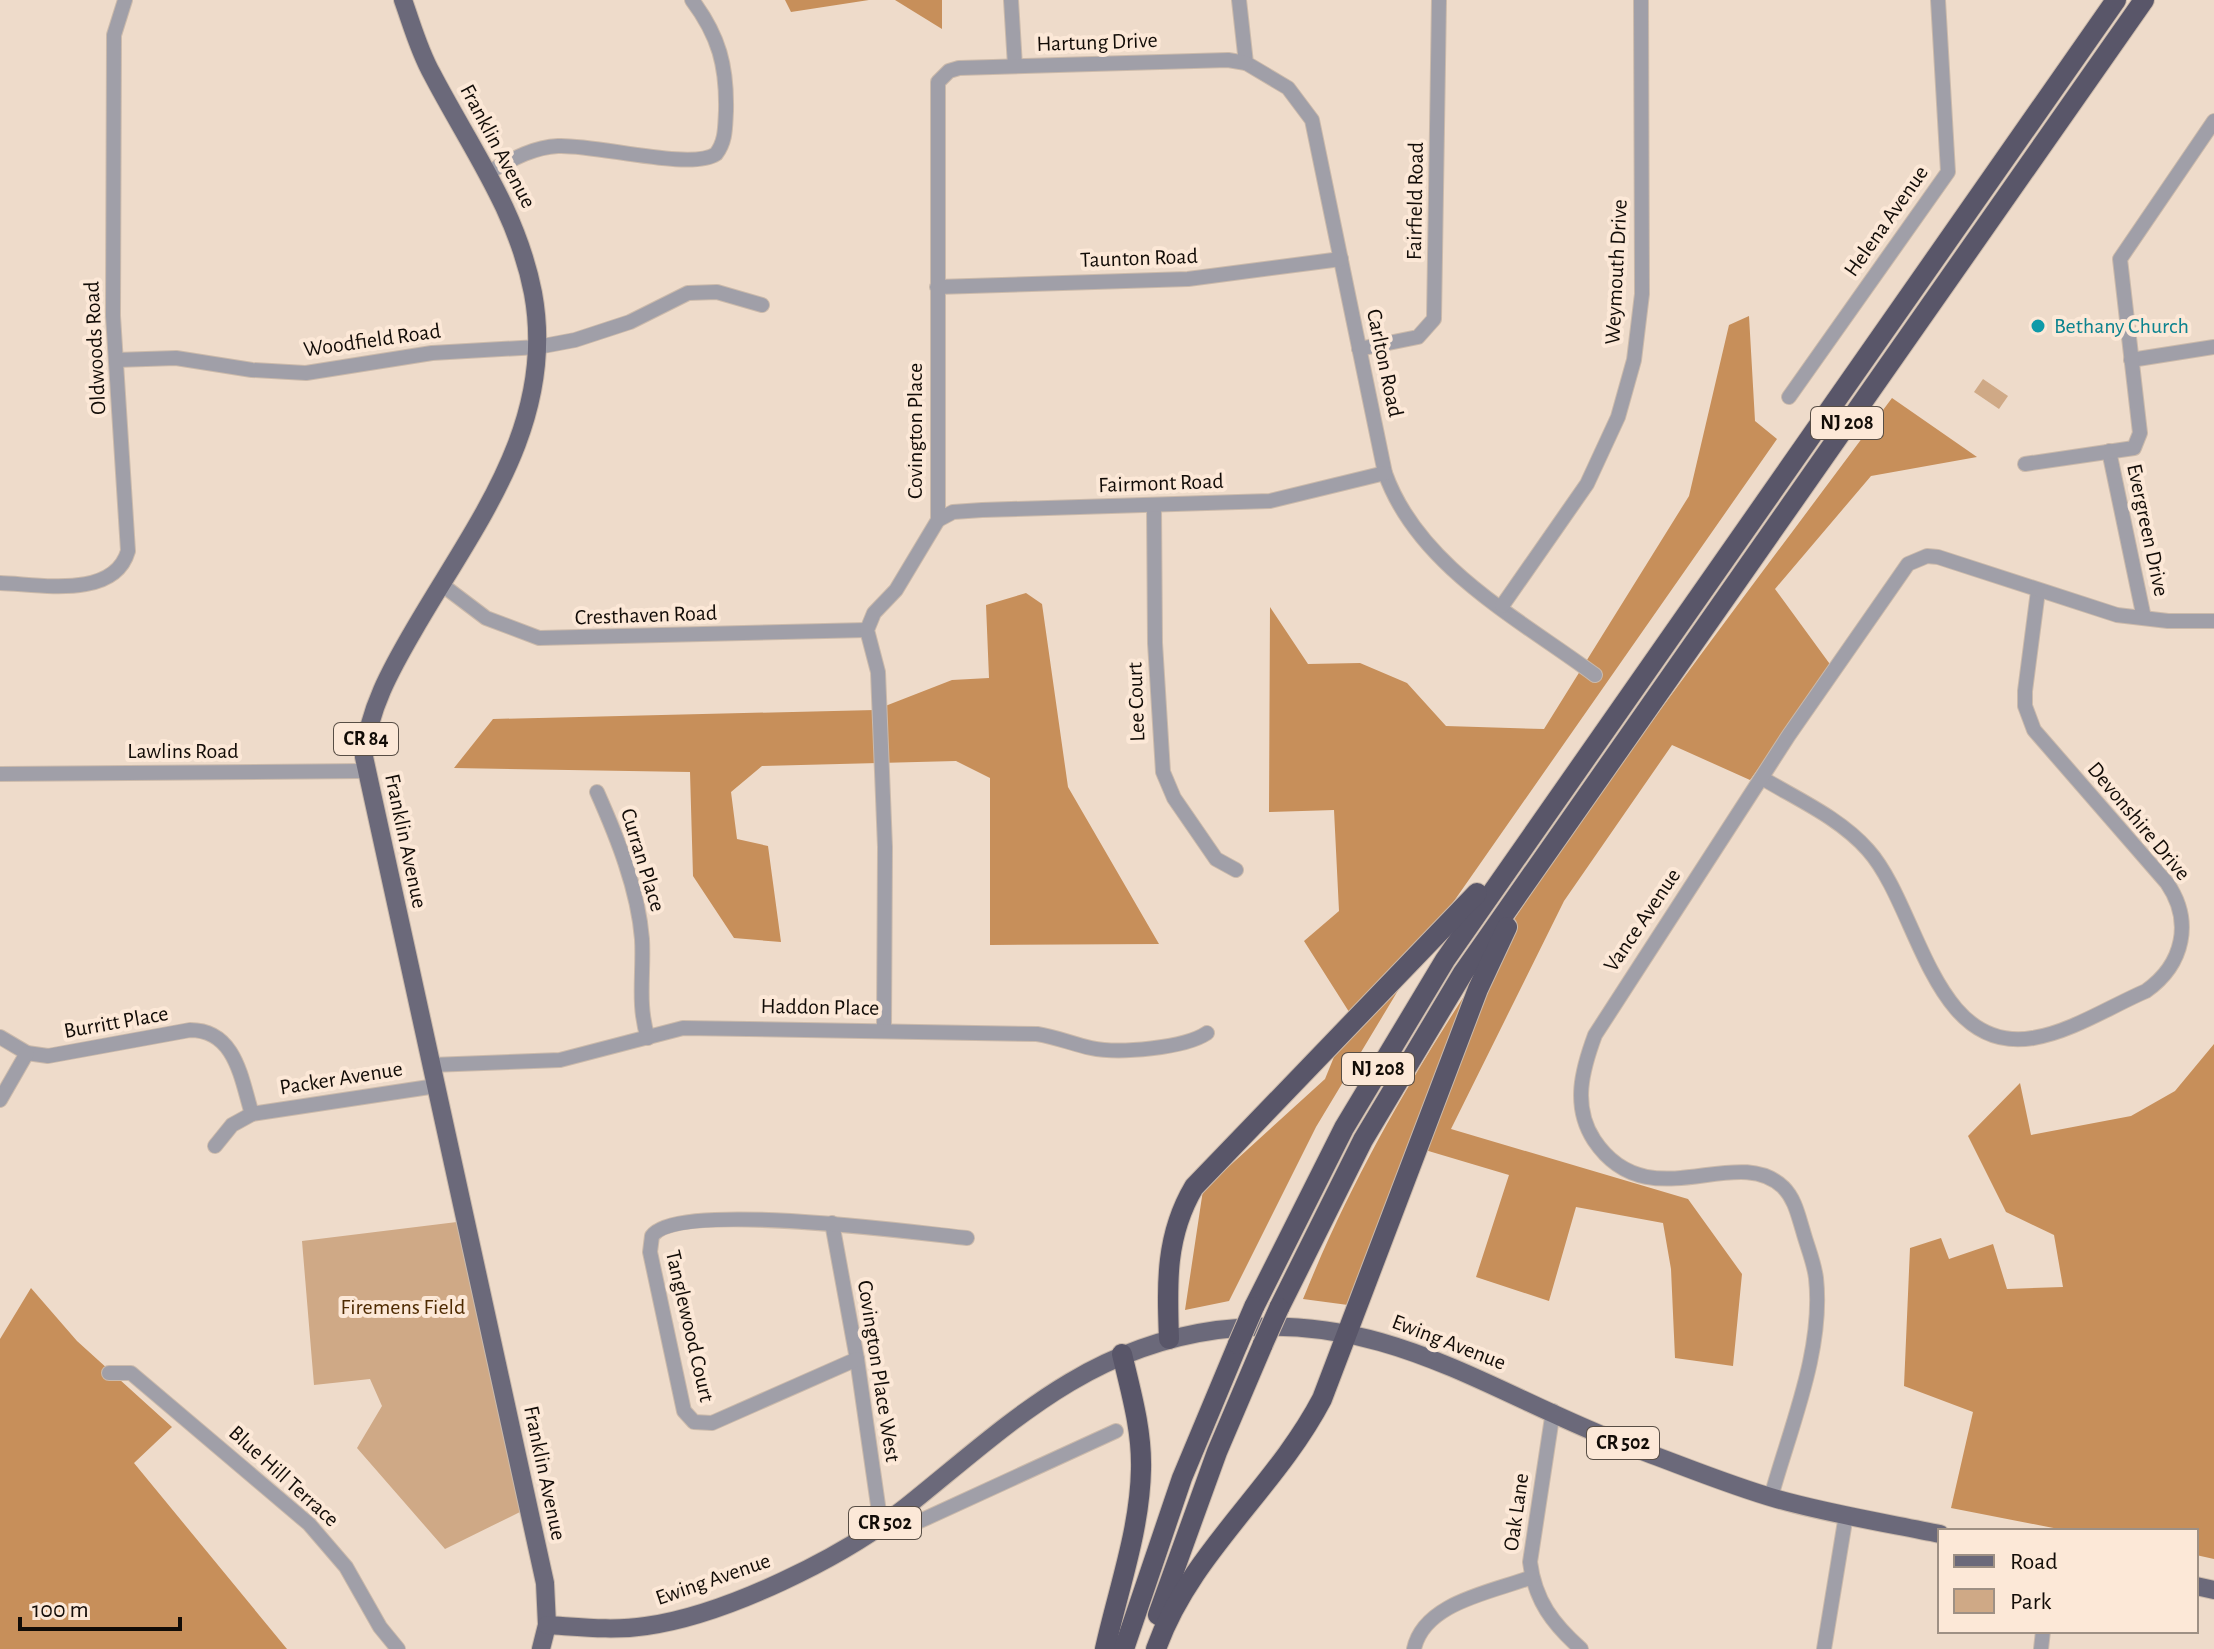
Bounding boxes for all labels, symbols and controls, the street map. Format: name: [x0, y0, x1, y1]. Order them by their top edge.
street label: Hartung Drive: [1036, 29, 1158, 55]
street label: Franklin Avenue: [456, 80, 540, 212]
street label: Fairfield Road: [1403, 142, 1427, 260]
street label: Helena Avenue: [1840, 162, 1932, 280]
street label: Weymouth Drive: [1601, 199, 1631, 345]
street label: Taunton Road: [1080, 245, 1198, 271]
street label: Oldwoods Road: [81, 281, 109, 415]
street label: Carlton Road: [1363, 307, 1407, 419]
place label: Bethany Church: [2054, 315, 2189, 337]
marker: Bethany Church: [2029, 317, 2047, 335]
street label: Woodfield Road: [302, 319, 442, 361]
street label: Covington Place: [904, 363, 926, 499]
road number: NJ 208: [1811, 407, 1883, 439]
street label: Evergreen Drive: [2123, 462, 2173, 598]
street label: Fairmont Road: [1098, 470, 1224, 496]
street label: Cresthaven Road: [574, 602, 718, 628]
street label: Lee Court: [1124, 662, 1148, 742]
road number: CR 84: [334, 723, 398, 755]
street label: Lawlins Road: [127, 740, 239, 762]
street label: Devonshire Drive: [2083, 758, 2195, 884]
street label: Franklin Avenue: [381, 772, 431, 910]
street label: Curran Place: [617, 806, 669, 914]
street label: Vance Avenue: [1600, 865, 1684, 975]
street label: Haddon Place: [760, 995, 880, 1019]
street label: Burritt Place: [62, 1002, 170, 1042]
road number: NJ 208: [1342, 1053, 1414, 1085]
street label: Packer Avenue: [278, 1057, 404, 1099]
street label: Tanglewood Court: [662, 1248, 718, 1404]
street label: Covington Place West: [854, 1279, 904, 1463]
park label: Firemens Field: [341, 1296, 465, 1318]
street label: Ewing Avenue: [1389, 1310, 1509, 1374]
street label: Franklin Avenue: [520, 1404, 570, 1542]
street label: Blue Hill Terrace: [225, 1421, 343, 1531]
road number: CR 502: [1587, 1427, 1659, 1459]
street label: Oak Lane: [1500, 1472, 1532, 1552]
road number: CR 502: [849, 1507, 921, 1539]
legend: [1938, 1529, 2198, 1633]
street label: Ewing Avenue: [653, 1549, 773, 1609]
text: Road: [2010, 1550, 2058, 1574]
scale bar: [20, 1581, 180, 1631]
text: Park: [2010, 1590, 2051, 1614]
text: 100 m: [32, 1598, 89, 1622]

